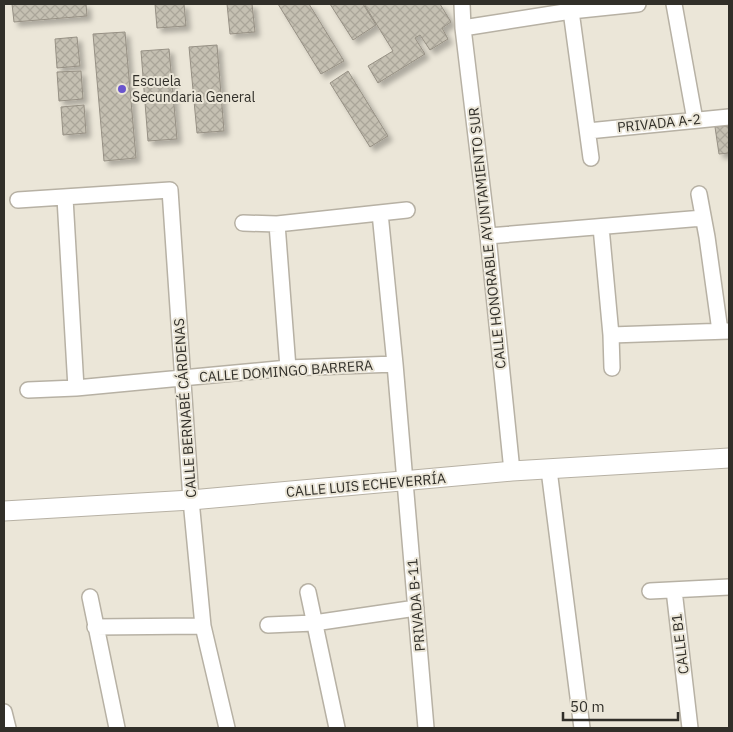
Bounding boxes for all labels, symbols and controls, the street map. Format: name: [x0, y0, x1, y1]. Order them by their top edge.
place label: Escuela Secundaria General: [132, 72, 255, 106]
marker: Escuela Secundaria General: [116, 83, 128, 95]
street label: CALLE HONORABLE AYUNTAMIENTO SUR: [464, 106, 510, 370]
street label: PRIVADA A-2: [616, 110, 702, 136]
street label: CALLE BERNABÉ CÁRDENAS: [169, 318, 200, 499]
street label: CALLE DOMINGO BARRERA: [198, 356, 374, 386]
street label: CALLE LUIS ECHEVERRÍA: [285, 468, 447, 501]
street label: PRIVADA B-11: [403, 558, 429, 652]
street label: CALLE B1: [667, 613, 693, 675]
scale bar: [563, 690, 678, 722]
text: 50 m: [570, 697, 605, 716]

